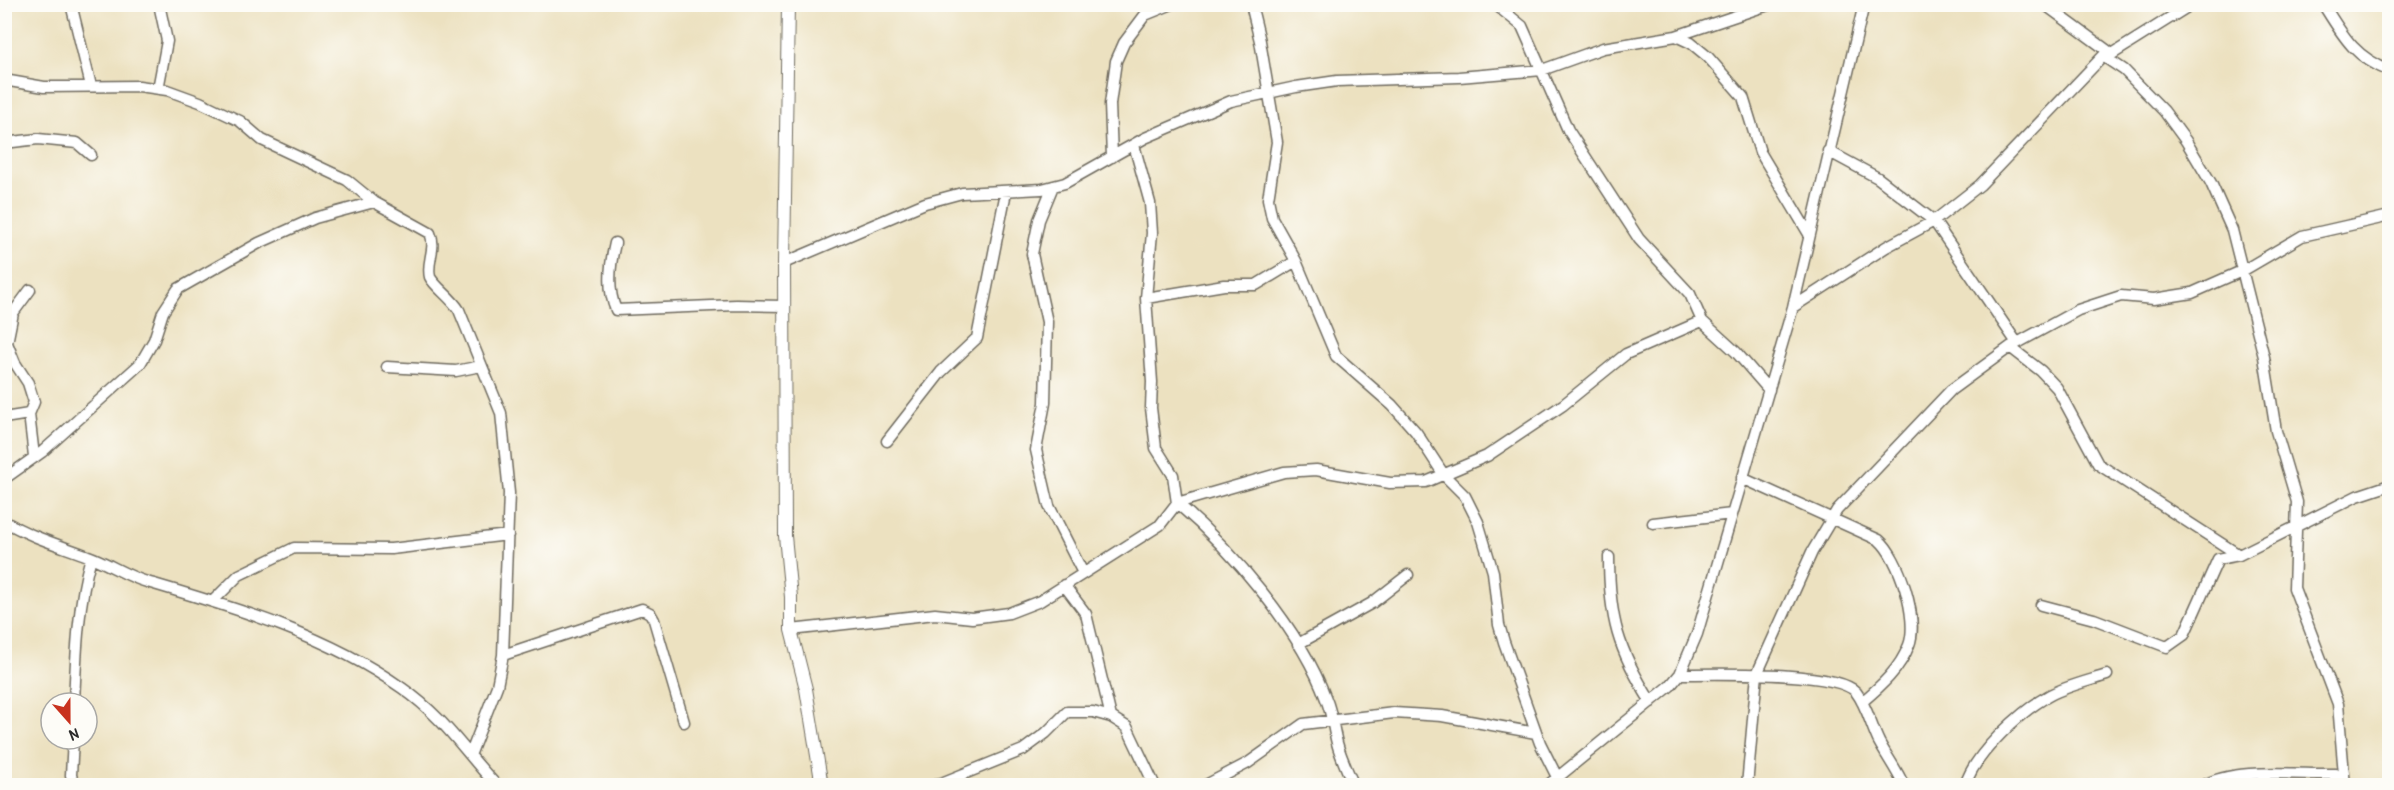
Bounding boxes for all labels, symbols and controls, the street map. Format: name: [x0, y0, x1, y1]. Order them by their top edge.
north arrow: [39, 691, 99, 751]
text: N: [66, 723, 82, 747]

